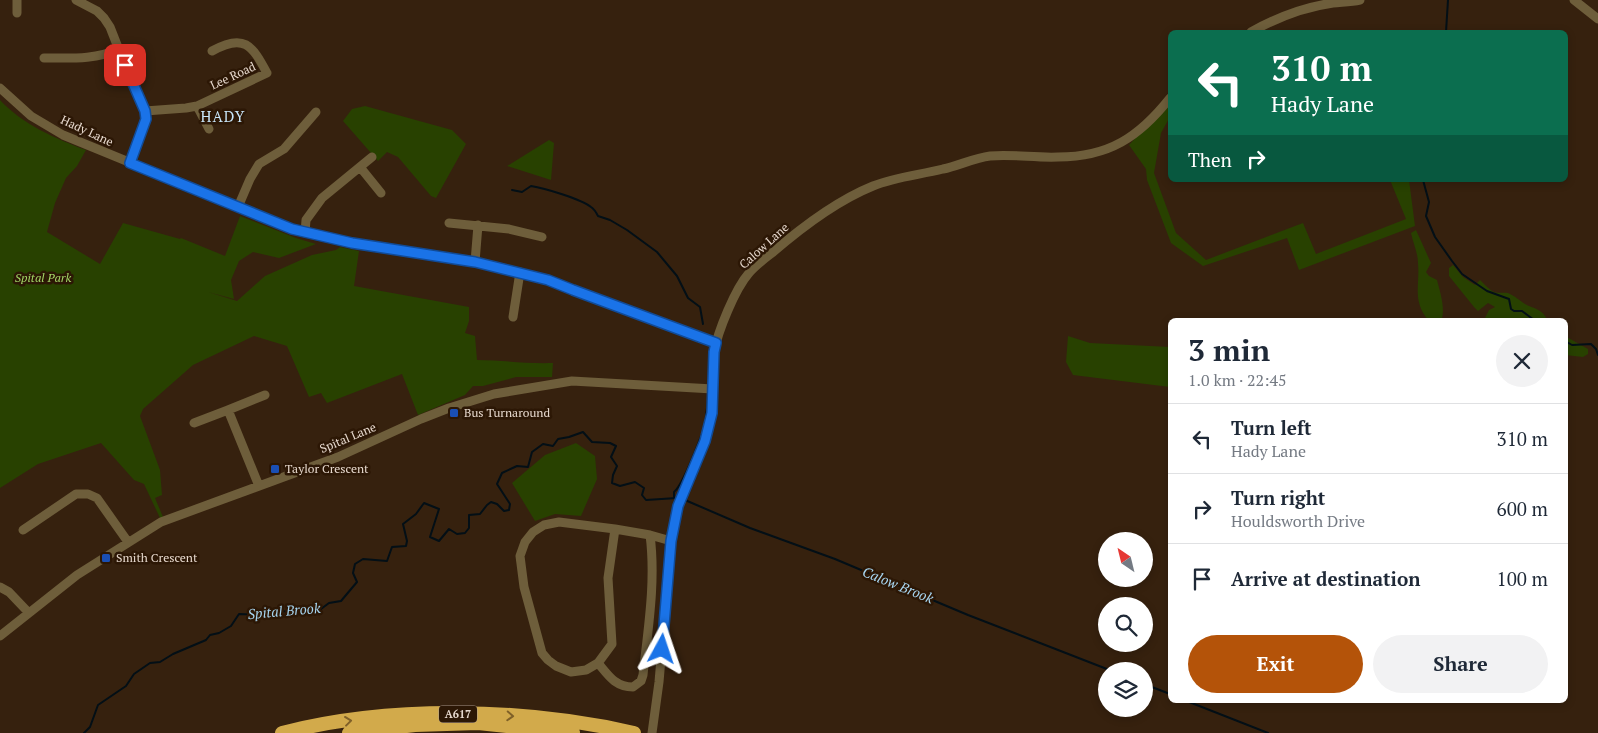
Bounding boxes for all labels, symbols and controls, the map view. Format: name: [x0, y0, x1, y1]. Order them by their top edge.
pin: [104, 44, 146, 86]
text: 310 m: [1271, 45, 1372, 91]
icon: left: [1188, 50, 1253, 115]
icon: arrive: [111, 51, 139, 79]
street label: Lee Road: [208, 58, 258, 93]
text: Hady Lane: [1271, 89, 1374, 118]
district label: HADY: [201, 106, 245, 126]
street label: Hady Lane: [59, 112, 116, 149]
icon: right: [1242, 145, 1270, 173]
text: Then: [1188, 147, 1232, 172]
street label: Calow Lane: [736, 220, 791, 272]
park label: Spital Park: [15, 270, 71, 285]
text: 3 min: [1188, 330, 1270, 370]
button: close: [1496, 335, 1548, 387]
text: 1.0 km · 22:45: [1188, 369, 1286, 391]
place label: Bus Turnaround: [464, 405, 550, 420]
marker: Bus Turnaround: [448, 407, 460, 419]
text: Turn left: [1231, 415, 1312, 440]
street label: Spital Lane: [317, 419, 378, 456]
icon: left: [1188, 425, 1216, 453]
text: 310 m: [1497, 426, 1548, 451]
text: Hady Lane: [1231, 440, 1306, 462]
place label: Taylor Crescent: [285, 461, 369, 476]
marker: Taylor Crescent: [269, 463, 281, 475]
text: Turn right: [1231, 485, 1325, 510]
icon: right: [1188, 495, 1216, 523]
text: 600 m: [1497, 496, 1548, 521]
text: Houldsworth Drive: [1231, 510, 1365, 532]
north arrow: [1098, 532, 1152, 588]
map controls: [1098, 532, 1153, 717]
place label: Smith Crescent: [116, 550, 198, 565]
marker: Smith Crescent: [100, 552, 112, 564]
water label: Calow Brook: [860, 562, 937, 607]
icon: arrive: [1188, 565, 1216, 593]
text: Arrive at destination: [1231, 566, 1420, 591]
text: 100 m: [1497, 566, 1548, 591]
button: search: [1098, 597, 1153, 652]
water label: Spital Brook: [247, 598, 321, 623]
position arrow: [635, 622, 687, 674]
button: Exit: [1188, 635, 1363, 693]
button: Share: [1373, 635, 1548, 693]
button: layers: [1098, 662, 1153, 717]
road number: A617: [439, 706, 477, 722]
one-way arrow: [506, 710, 514, 721]
one-way arrow: [344, 716, 352, 727]

